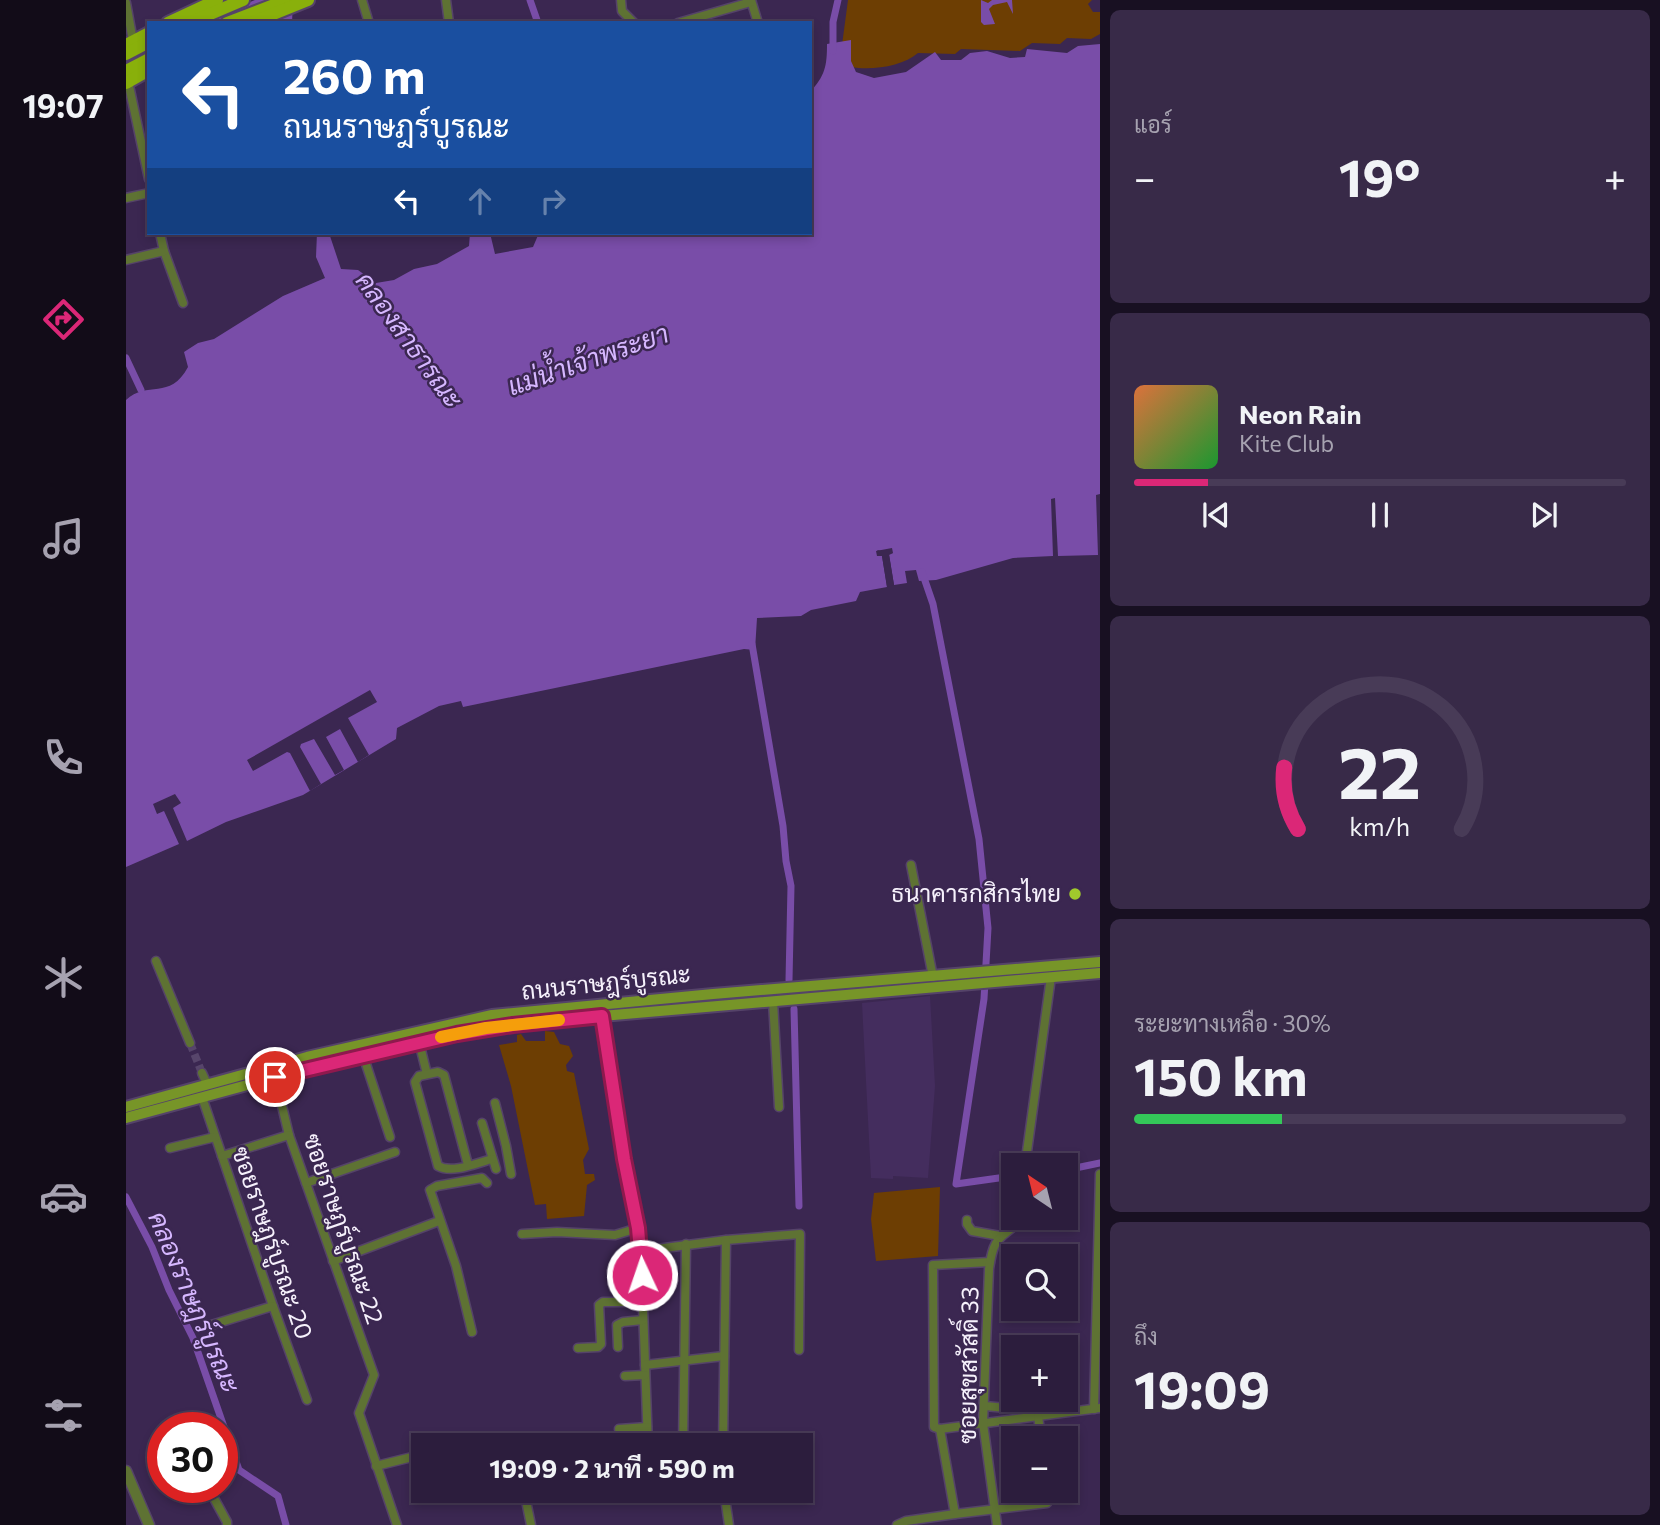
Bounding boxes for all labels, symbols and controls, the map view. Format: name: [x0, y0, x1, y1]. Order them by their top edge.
text: 260 m: [283, 44, 425, 104]
icon: left: [168, 49, 259, 140]
text: 19:07: [22, 85, 104, 125]
text: ถนนราษฎร์บูรณะ: [283, 105, 510, 145]
text: แอร์: [1134, 110, 1172, 138]
text: 19°: [1339, 144, 1420, 208]
text: −: [1134, 153, 1156, 200]
text: +: [1604, 153, 1626, 200]
icon: left: [388, 182, 426, 220]
icon: ahead: [461, 182, 499, 220]
icon: right: [534, 182, 572, 220]
water label: คลองสาธารณะ: [351, 265, 470, 413]
icon: directions: [39, 295, 88, 344]
water label: แม่น้ำเจ้าพระยา: [502, 313, 672, 401]
text: Neon Rain: [1239, 398, 1362, 429]
text: Kite Club: [1239, 429, 1334, 457]
icon: previous: [1197, 496, 1235, 534]
icon: pause: [1361, 496, 1399, 534]
icon: next: [1525, 496, 1563, 534]
icon: music: [39, 514, 88, 563]
text: 22: [1339, 725, 1421, 814]
icon: phone: [39, 733, 88, 782]
text: km/h: [1350, 810, 1410, 840]
place label: ธนาคารกสิกรไทย: [891, 878, 1061, 907]
marker: ธนาคารกสิกรไทย: [1067, 886, 1083, 902]
icon: climate: [39, 953, 88, 1002]
street label: ถนนราษฎร์บูรณะ: [520, 958, 692, 1009]
text: ระยะทางเหลือ · 30%: [1134, 1009, 1331, 1037]
text: 150 km: [1134, 1043, 1308, 1107]
pin: [245, 1047, 305, 1107]
icon: arrive: [256, 1058, 294, 1096]
street label: ซอยราษฎร์บูรณะ 22: [294, 1129, 391, 1329]
street label: ซอยราษฎร์บูรณะ 20: [223, 1142, 320, 1344]
north arrow: [1001, 1153, 1078, 1230]
map controls: [1001, 1153, 1078, 1503]
icon: car: [39, 1172, 88, 1221]
water label: คลองราษฎร์บูรณะ: [140, 1206, 248, 1398]
position arrow: [605, 1238, 679, 1312]
button: search: [1001, 1244, 1078, 1321]
street label: ซอยสุขสวัสดิ์ 33: [946, 1286, 986, 1444]
text: ถึง: [1134, 1322, 1158, 1350]
button: +: [1001, 1335, 1078, 1412]
text: 19:09: [1134, 1356, 1270, 1420]
icon: filters: [39, 1391, 88, 1440]
speed limit sign: 30: [147, 1412, 238, 1503]
button: −: [1001, 1426, 1078, 1503]
text: 19:09 · 2 นาที · 590 m: [489, 1452, 735, 1483]

